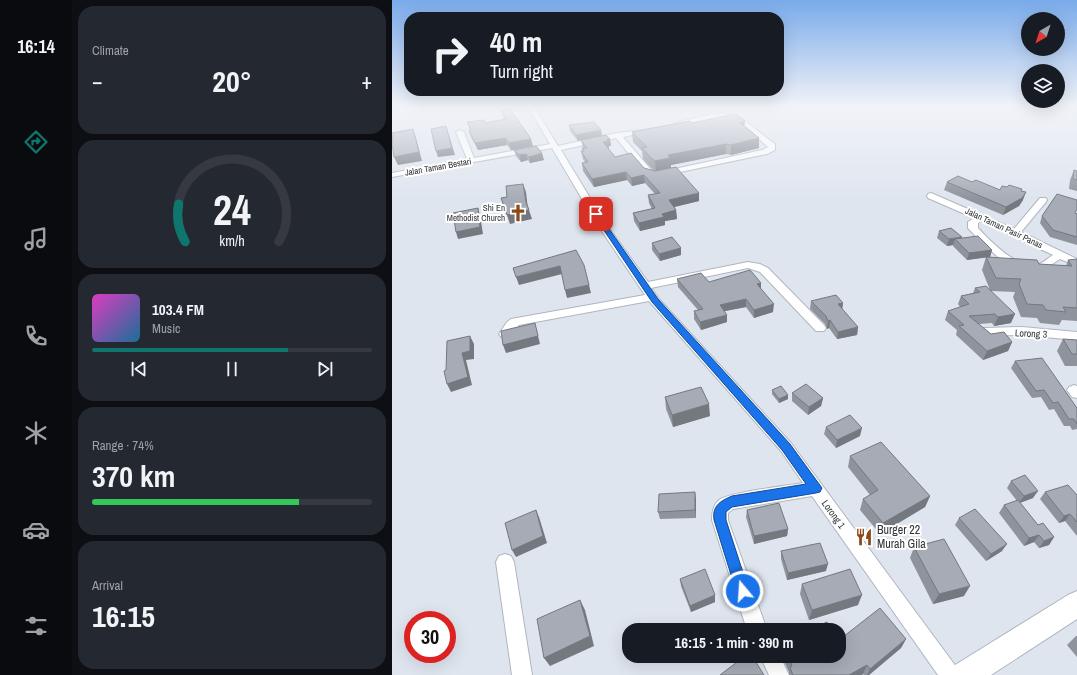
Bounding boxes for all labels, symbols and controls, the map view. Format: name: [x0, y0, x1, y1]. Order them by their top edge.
north arrow: [1021, 12, 1065, 56]
map controls: [1021, 12, 1065, 108]
text: 40 m: [490, 23, 542, 61]
icon: right: [424, 28, 476, 80]
text: 16:14: [17, 34, 55, 59]
text: Climate: [92, 42, 129, 59]
text: Turn right: [490, 59, 553, 84]
text: 20°: [212, 61, 252, 101]
button: layers: [1021, 64, 1065, 108]
text: −: [92, 66, 103, 96]
text: +: [361, 66, 372, 96]
icon: directions: [22, 128, 50, 156]
street label: Jalan Taman Bestari: [404, 155, 472, 179]
text: 24: [213, 181, 251, 237]
pin: [579, 197, 613, 231]
place label: Shi En Methodist Church: [447, 202, 505, 224]
church icon: Shi En Methodist Church: [508, 203, 528, 223]
icon: arrive: [585, 203, 607, 225]
street label: Jalan Taman Pasir Panas: [963, 205, 1045, 251]
icon: music: [22, 225, 50, 253]
text: km/h: [219, 230, 245, 249]
text: 103.4 FM: [152, 299, 204, 320]
text: Music: [152, 320, 180, 337]
icon: phone: [22, 322, 50, 350]
street label: Lorong 3: [1014, 326, 1048, 341]
icon: previous: [128, 358, 150, 380]
icon: pause: [221, 358, 243, 380]
icon: next: [314, 358, 336, 380]
icon: climate: [22, 419, 50, 447]
text: Range · 74%: [92, 437, 154, 454]
text: 370 km: [92, 456, 175, 496]
street label: Lorong 1: [819, 497, 849, 532]
icon: car: [22, 516, 50, 544]
place label: Burger 22 Murah Gila: [877, 522, 926, 552]
restaurant icon: Burger 22 Murah Gila: [854, 527, 874, 547]
position arrow: [722, 570, 764, 612]
text: Arrival: [92, 577, 123, 594]
text: 16:15: [92, 596, 155, 636]
speed limit sign: 30: [404, 611, 456, 663]
icon: filters: [22, 612, 50, 640]
text: 16:15 · 1 min · 390 m: [675, 632, 793, 653]

